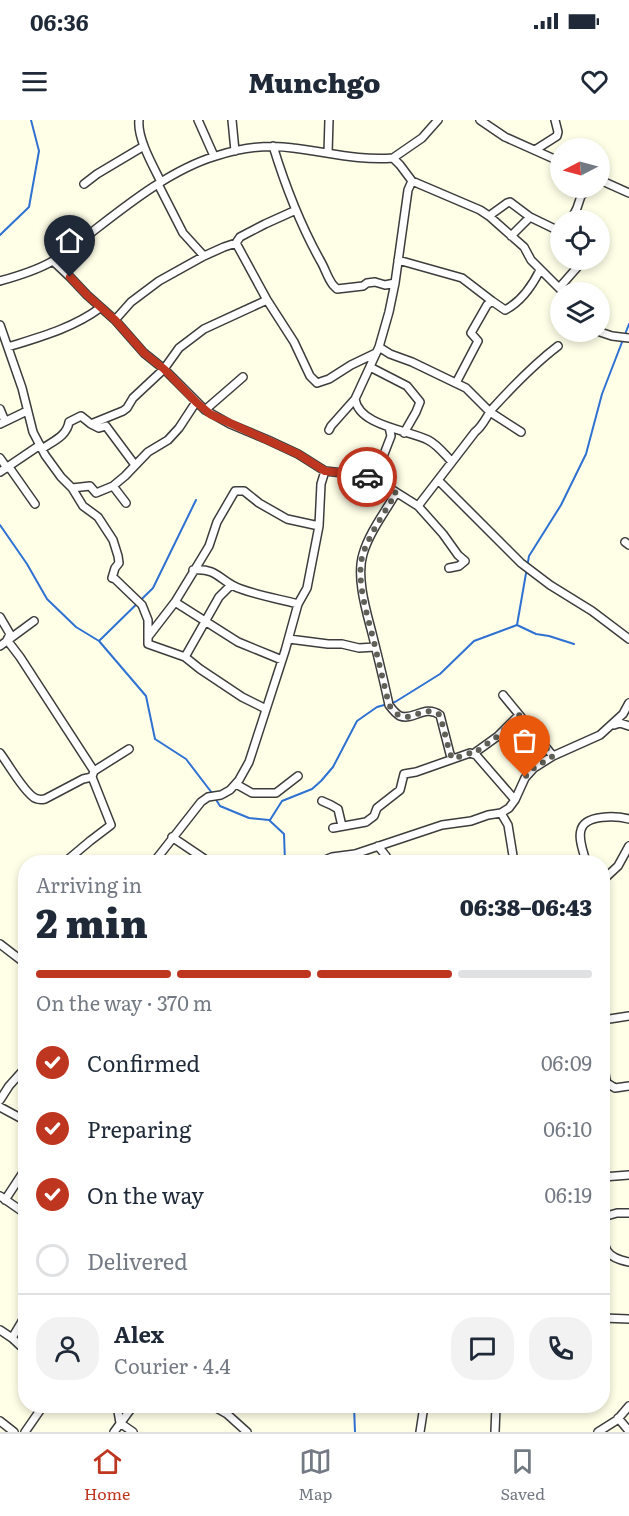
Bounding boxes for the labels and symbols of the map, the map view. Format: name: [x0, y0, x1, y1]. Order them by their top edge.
north arrow: [550, 138, 610, 198]
pin: [44, 215, 95, 277]
courier: [337, 447, 397, 507]
pin: [499, 715, 550, 777]

